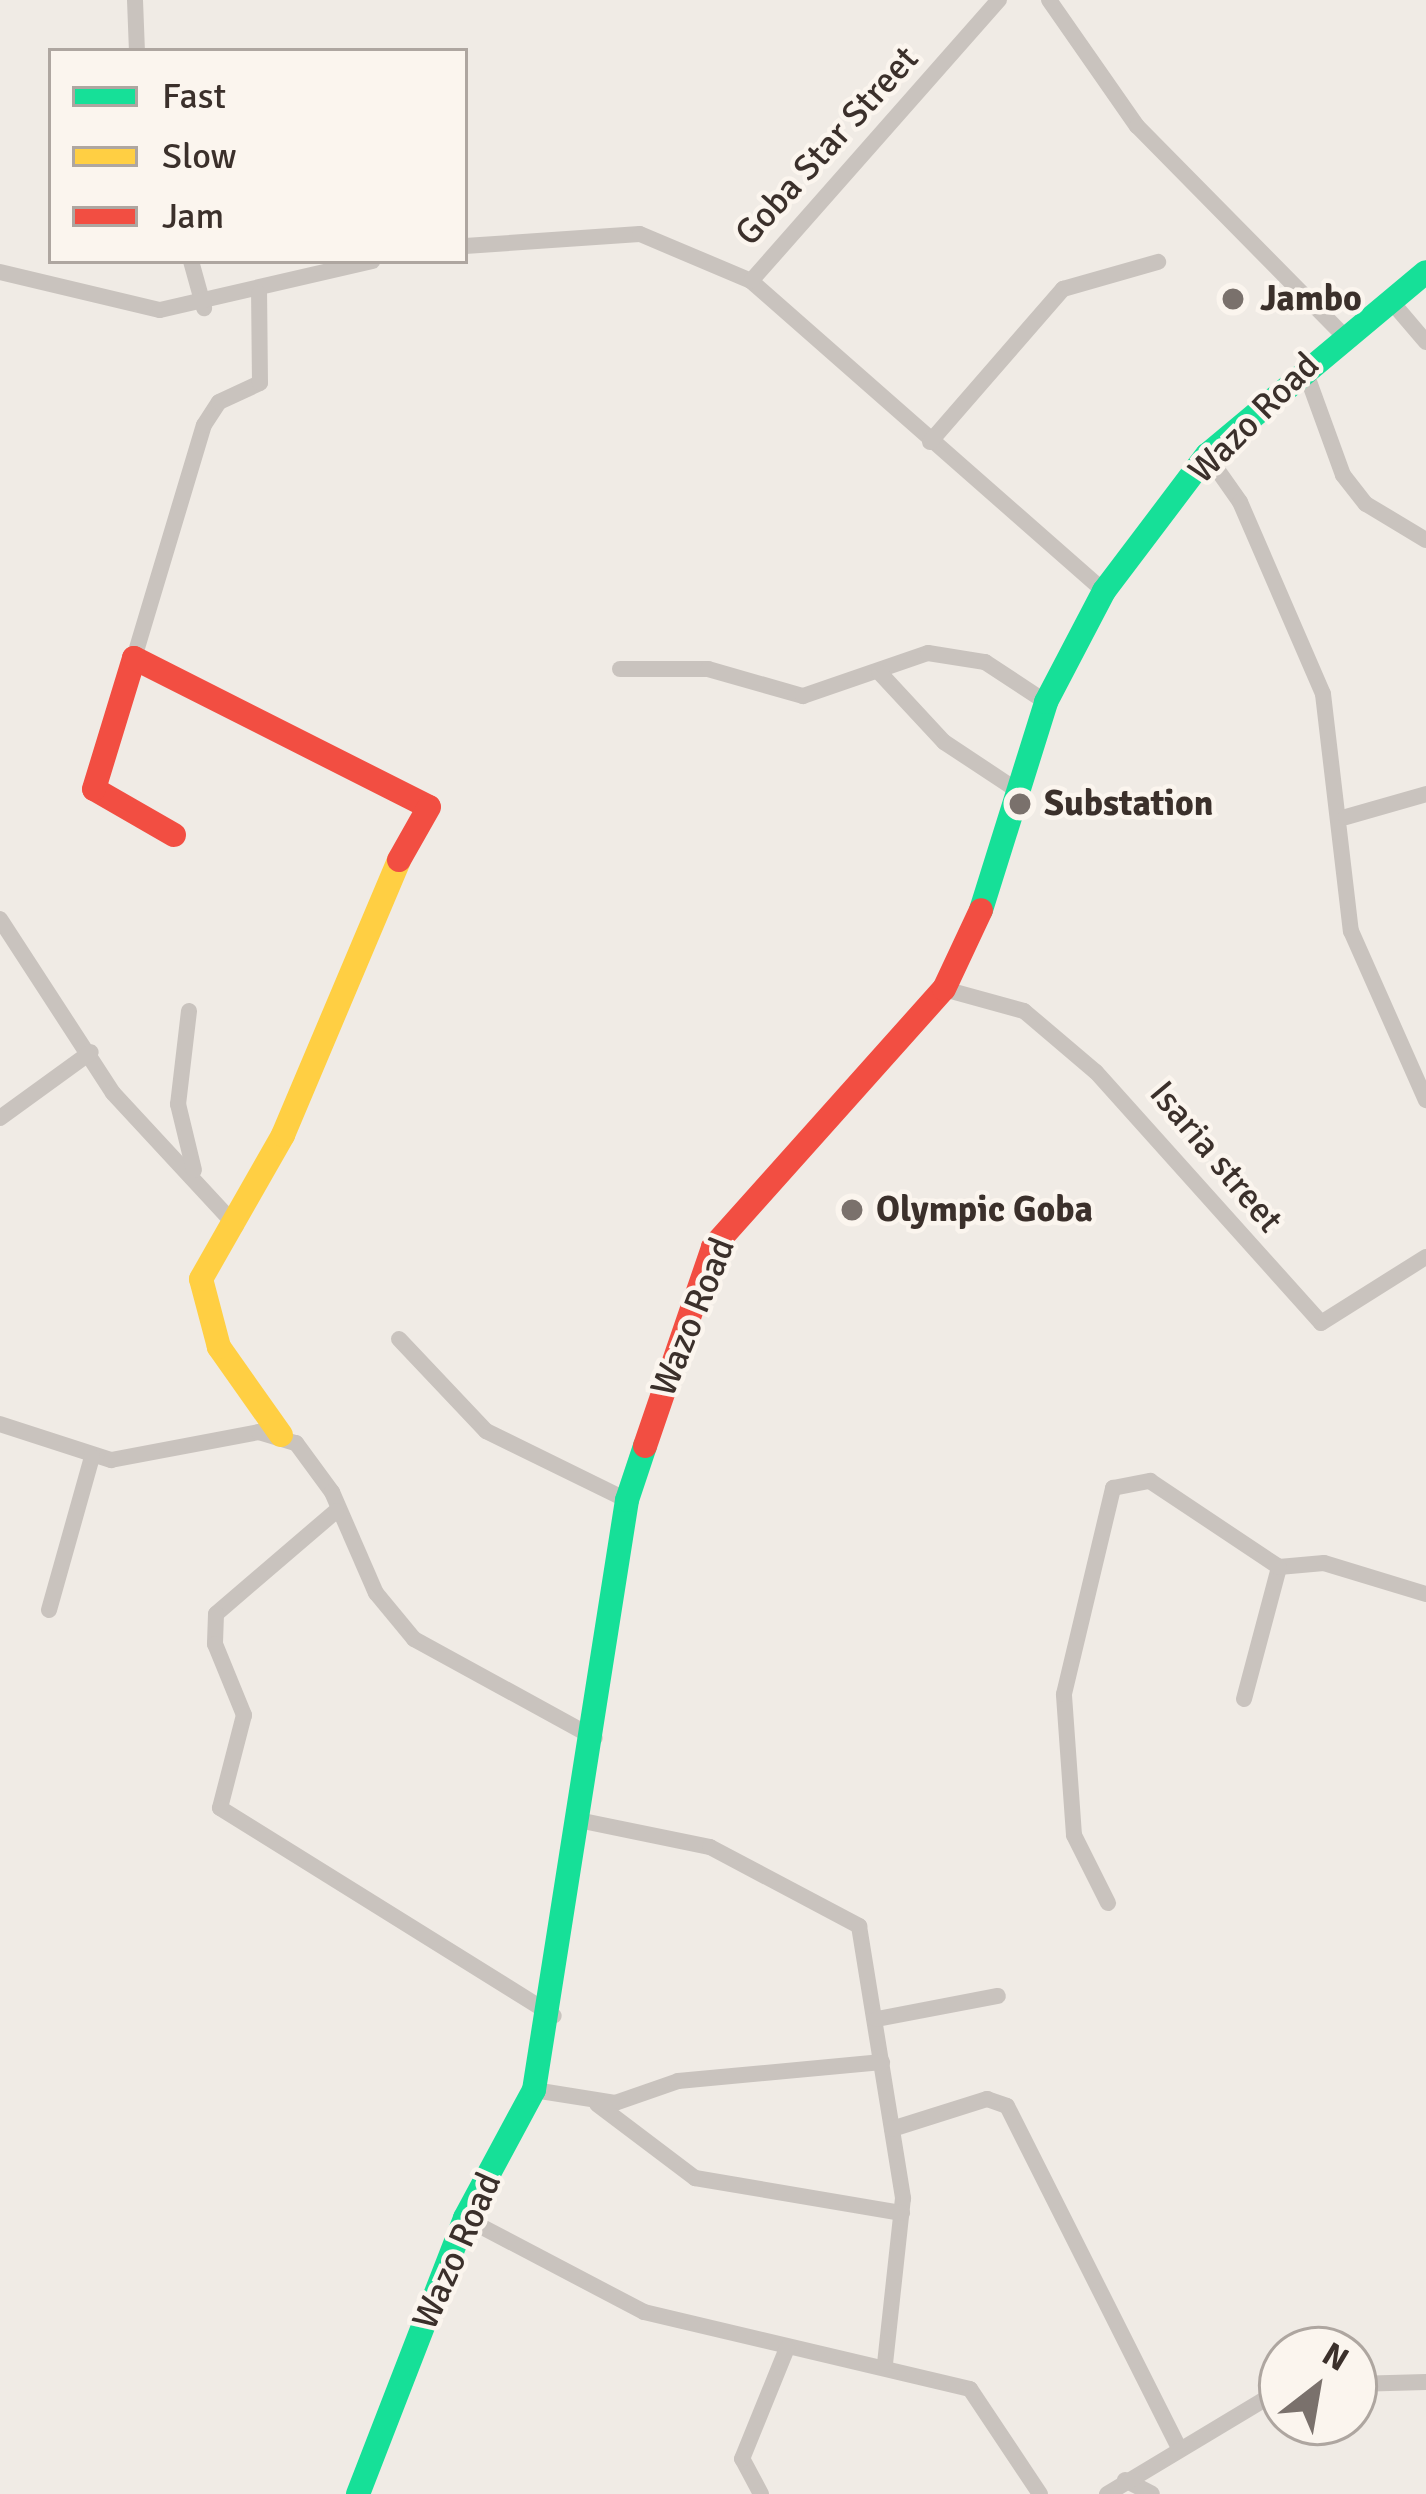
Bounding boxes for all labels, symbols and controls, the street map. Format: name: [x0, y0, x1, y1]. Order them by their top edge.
street label: Goba Star Street: [726, 38, 928, 254]
legend: [48, 48, 468, 264]
text: Fast: [162, 74, 226, 119]
text: Slow: [162, 134, 237, 179]
text: Jam: [162, 194, 224, 239]
place label: Jambo: [1260, 277, 1362, 321]
marker: Jambo: [1217, 283, 1249, 315]
street label: Wazo Road: [1180, 344, 1328, 492]
place label: Substation: [1044, 782, 1213, 826]
marker: Substation: [1007, 791, 1033, 817]
street label: Isaria street: [1140, 1073, 1292, 1241]
place label: Olympic Goba: [876, 1188, 1093, 1232]
marker: Olympic Goba: [839, 1197, 865, 1223]
street label: Wazo Road: [642, 1232, 744, 1402]
street label: Wazo Road: [403, 2166, 511, 2336]
north arrow: [1258, 2326, 1378, 2446]
text: N: [1315, 2334, 1356, 2381]

